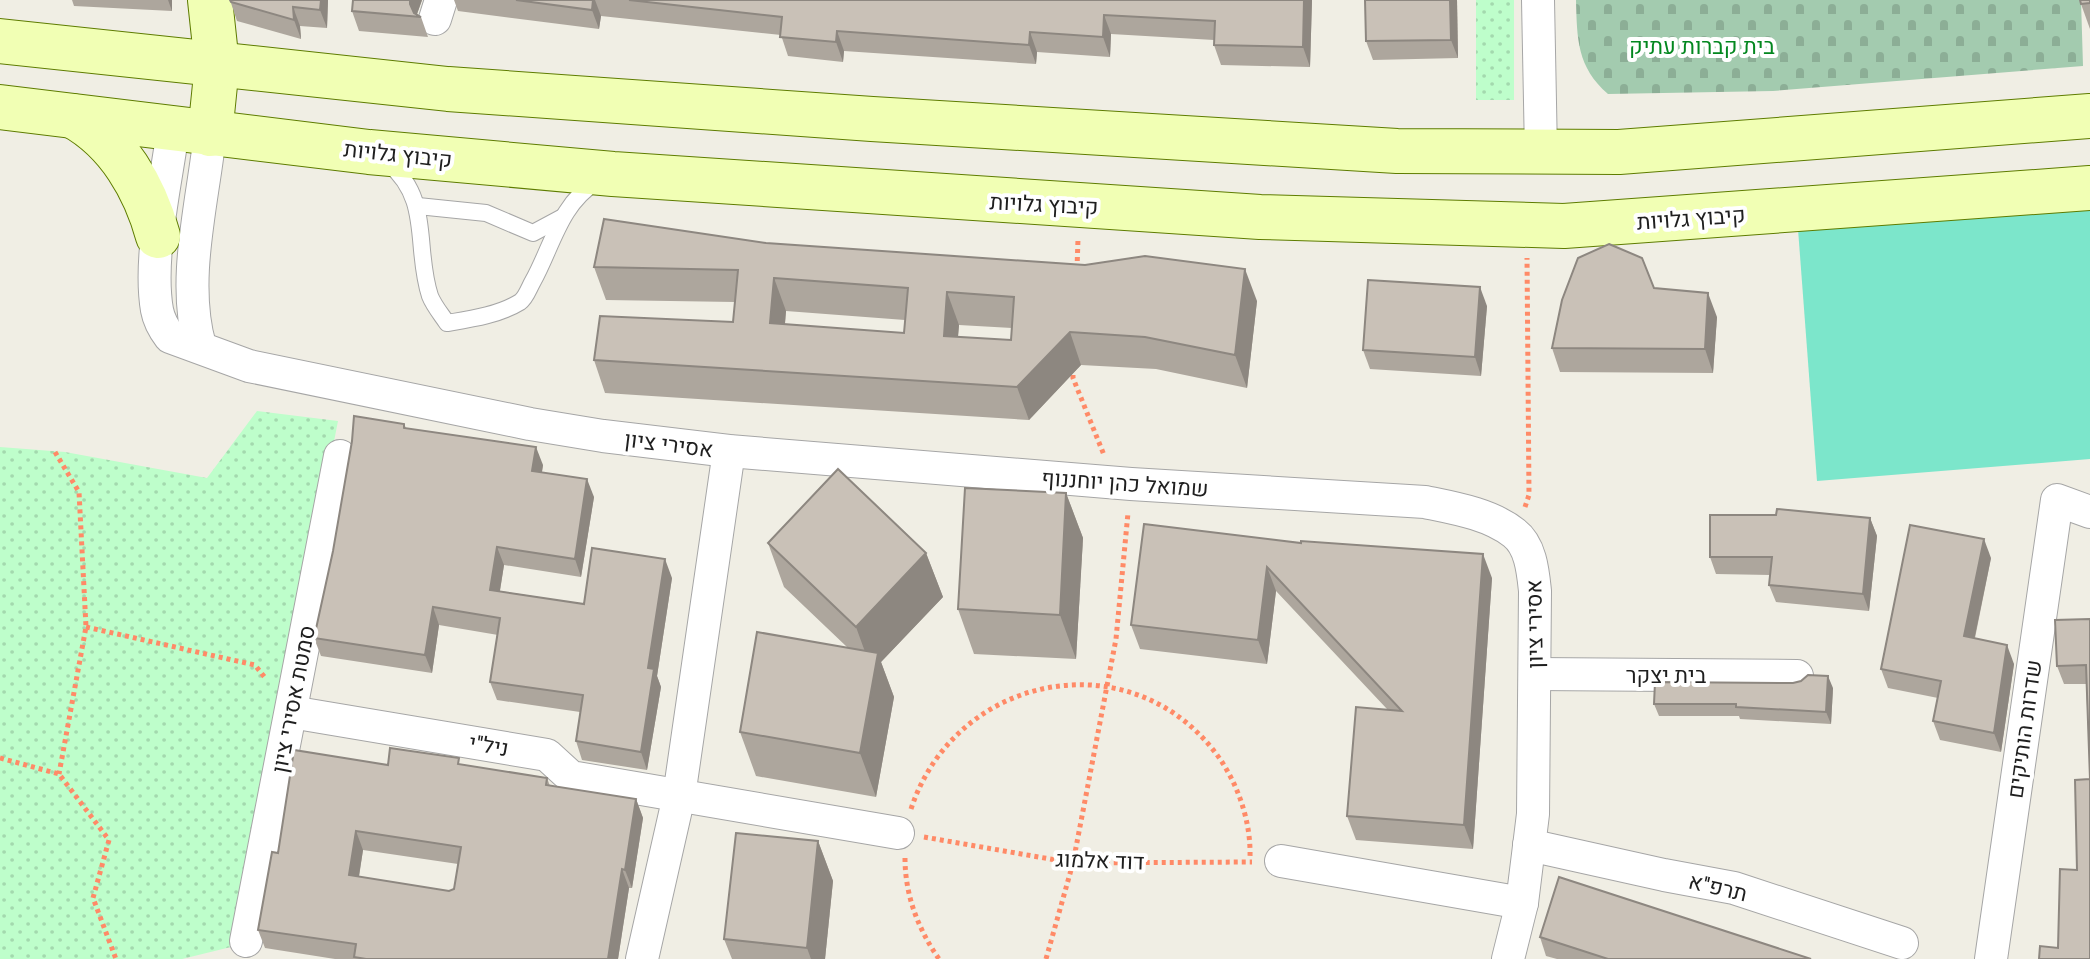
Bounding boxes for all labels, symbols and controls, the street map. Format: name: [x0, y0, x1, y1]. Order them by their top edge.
park label: בית קברות עתיק: [1629, 33, 1775, 60]
street label: קיבוץ גלויות: [342, 135, 453, 174]
street label: קיבוץ גלויות: [989, 188, 1099, 221]
street label: קיבוץ גלויות: [1636, 201, 1746, 236]
street label: אסירי ציון: [623, 426, 715, 463]
street label: שמואל כהן יוחננוף: [1041, 464, 1209, 503]
street label: אסירי ציון: [1520, 579, 1549, 669]
street label: סמטת אסירי ציון: [266, 623, 321, 775]
street label: שדרות הותיקים: [2001, 658, 2048, 800]
street label: בית יצקר: [1626, 662, 1707, 689]
street label: ניל"י: [467, 729, 511, 762]
street label: דוד אלמוג: [1055, 845, 1145, 876]
street label: תרפ"א: [1686, 868, 1750, 907]

